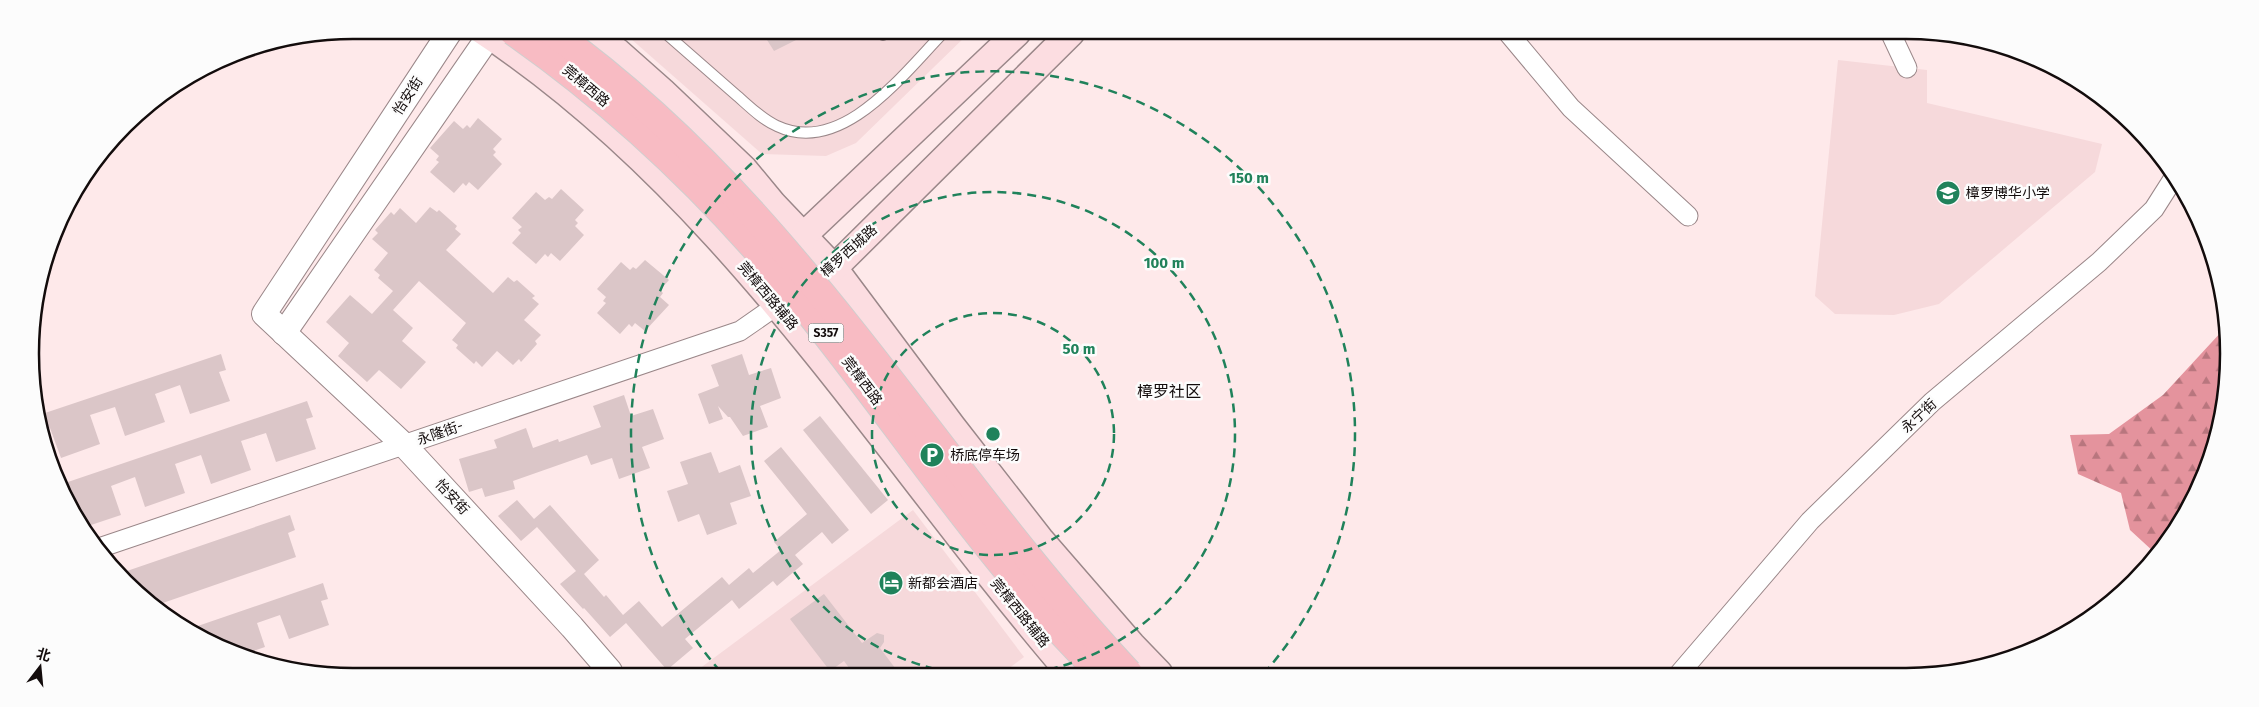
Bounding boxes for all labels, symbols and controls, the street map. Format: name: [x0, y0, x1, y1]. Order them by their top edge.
street label: 莞樟西路: [559, 61, 613, 111]
street label: 怡安街: [389, 74, 427, 118]
text: 150 m: [1229, 169, 1269, 187]
school or university icon: 樟罗博华小学: [1935, 180, 1961, 206]
place label: 樟罗博华小学: [1966, 185, 2050, 202]
street label: 樟罗西城路: [817, 221, 881, 281]
text: 100 m: [1144, 254, 1184, 272]
street label: 莞樟西路辅路: [734, 258, 802, 334]
road number: S357: [808, 323, 844, 342]
text: 50 m: [1062, 340, 1096, 358]
street label: 莞樟西路: [838, 354, 886, 408]
district label: 樟罗社区: [1137, 382, 1201, 401]
street label: 永宁街: [1898, 395, 1940, 437]
street label: 永隆街-: [415, 417, 465, 449]
centre of rings: [984, 425, 1002, 443]
parking icon: 桥底停车场: [919, 442, 945, 468]
place label: 桥底停车场: [950, 447, 1020, 464]
street label: 怡安街: [431, 476, 473, 518]
hotel icon: 新都会酒店: [878, 570, 904, 596]
place label: 新都会酒店: [908, 575, 978, 592]
street label: 莞樟西路辅路: [987, 575, 1053, 651]
north arrow: [15, 642, 65, 692]
text: 北: [34, 645, 53, 665]

